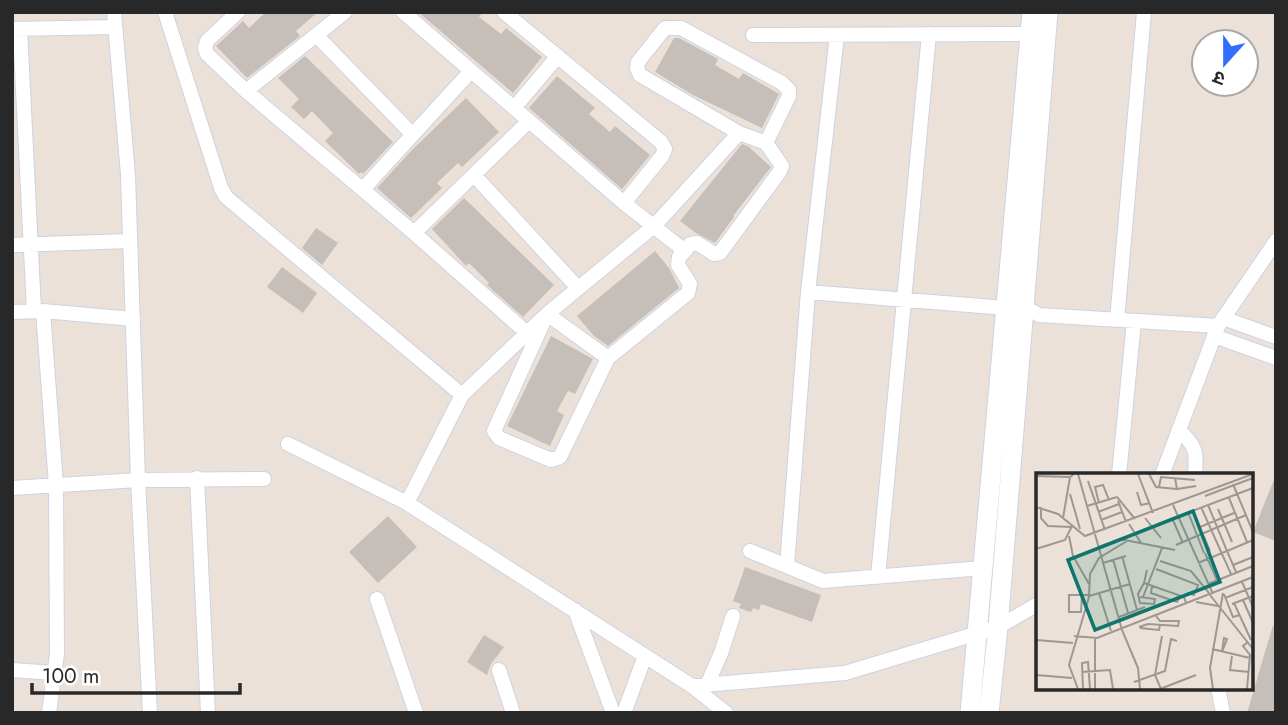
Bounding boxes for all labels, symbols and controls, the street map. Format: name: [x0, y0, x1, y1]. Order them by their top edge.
north arrow: [1190, 28, 1260, 98]
text: उ: [1208, 63, 1229, 93]
inset map: [1036, 473, 1253, 690]
scale bar: [32, 652, 240, 696]
text: 100 m: [42, 661, 99, 691]

